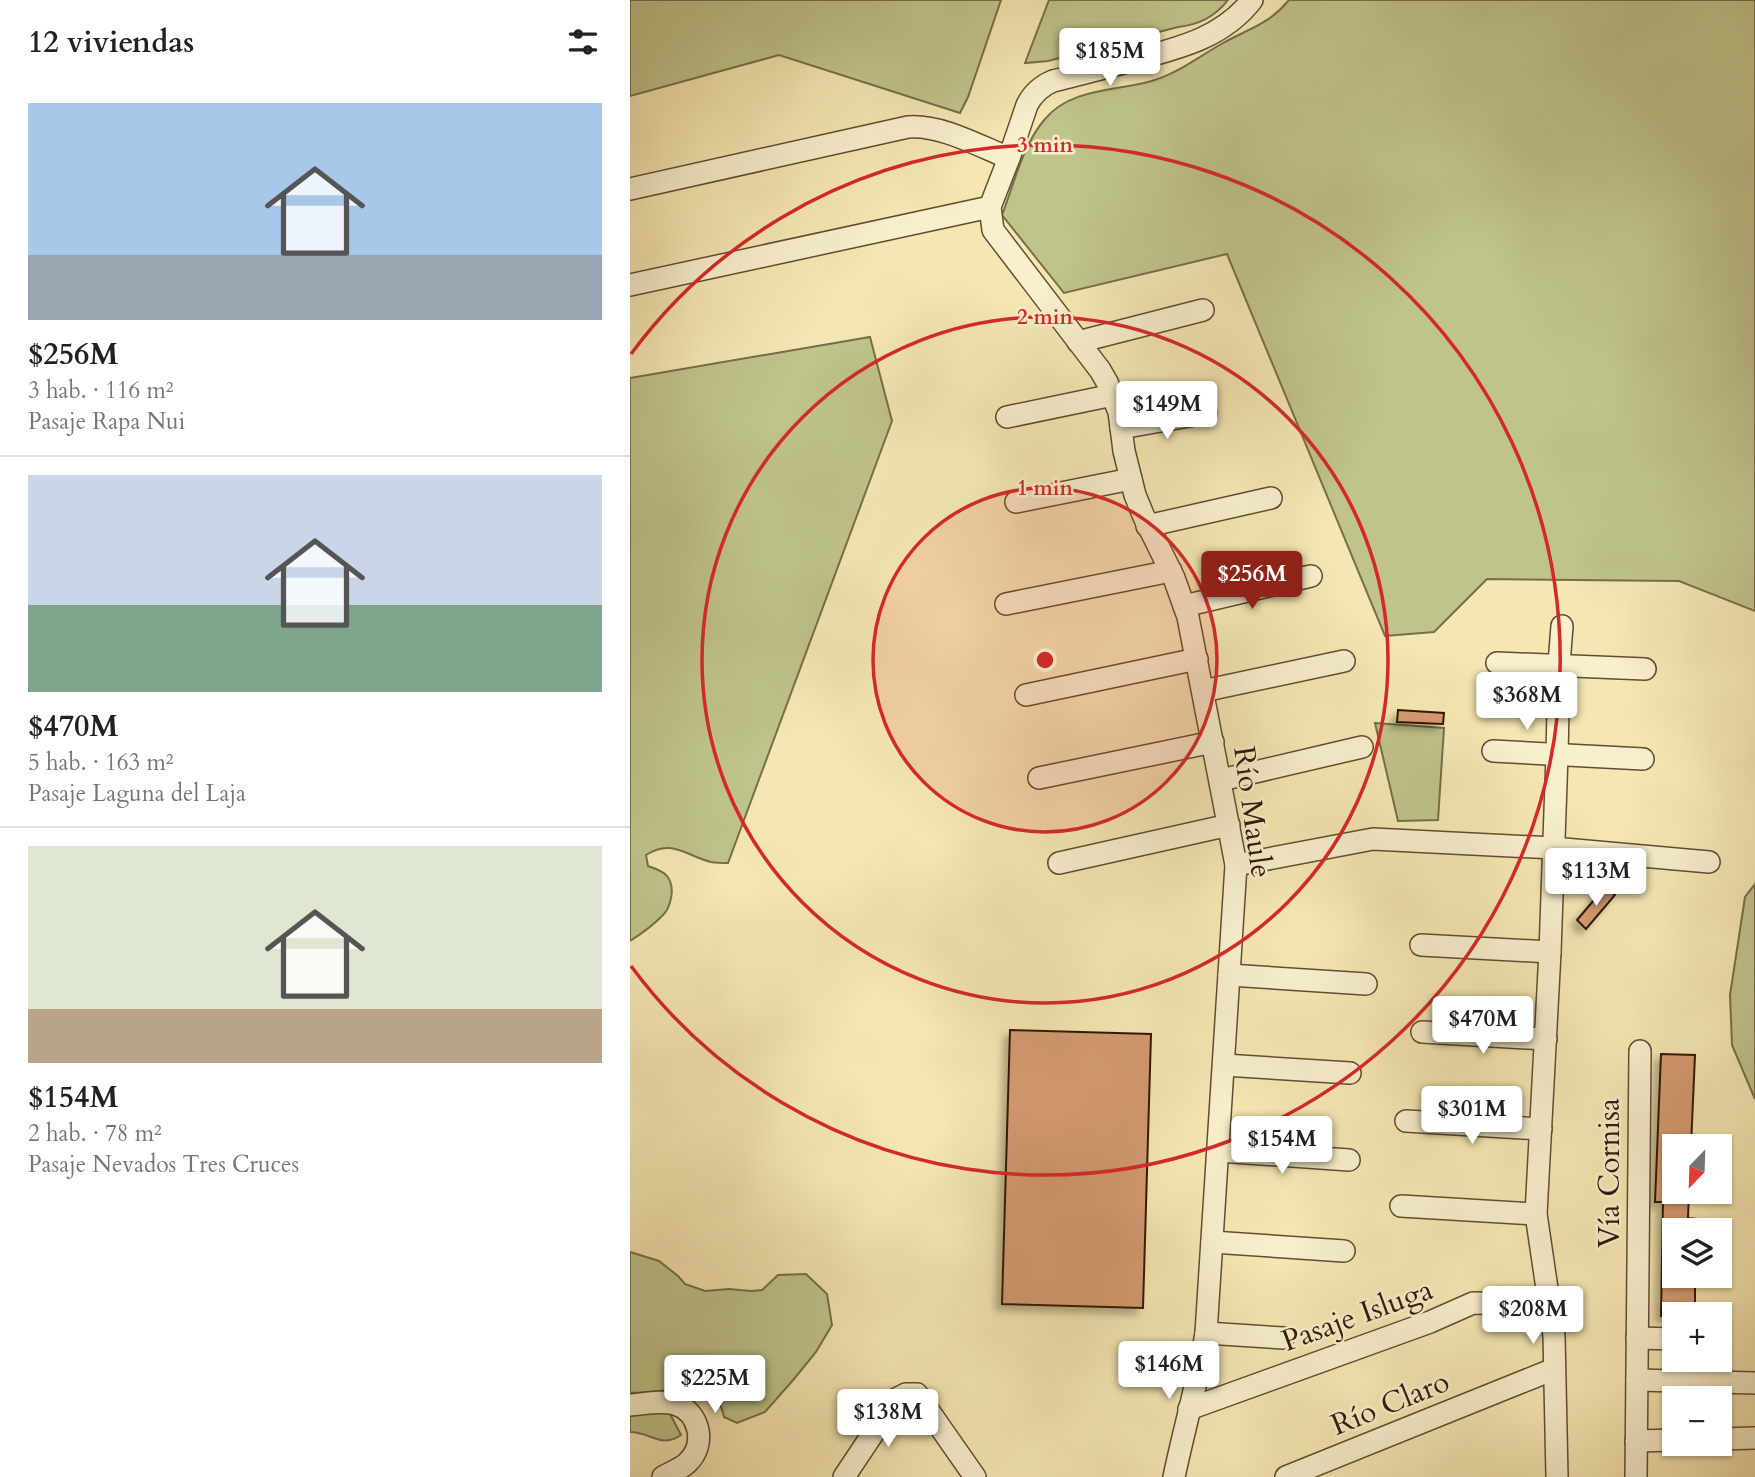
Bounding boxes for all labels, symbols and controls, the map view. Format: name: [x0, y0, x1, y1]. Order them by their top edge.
text: 12 viviendas: [28, 22, 194, 63]
icon: filters: [564, 23, 602, 61]
pin: $185M: [1061, 28, 1159, 88]
text: $185M: [1075, 35, 1145, 66]
text: 3 min: [1017, 131, 1073, 160]
icon: home: [252, 148, 378, 274]
text: 2 min: [1017, 303, 1073, 332]
text: $256M: [28, 334, 119, 375]
text: 3 hab. · 116 m²: [28, 375, 174, 406]
pin: $149M: [1118, 382, 1216, 441]
text: $149M: [1132, 388, 1202, 419]
text: Pasaje Rapa Nui: [28, 406, 185, 437]
text: 1 min: [1017, 474, 1073, 503]
icon: home: [252, 520, 378, 646]
pin: $256M: [1203, 552, 1301, 611]
text: $256M: [1217, 558, 1287, 589]
centre of rings: [1033, 648, 1057, 672]
pin: $368M: [1478, 672, 1576, 732]
text: $368M: [1492, 679, 1562, 710]
text: $470M: [28, 706, 119, 747]
street label: Río Maule: [1223, 744, 1282, 880]
text: 5 hab. · 163 m²: [28, 747, 174, 778]
text: Pasaje Laguna del Laja: [28, 778, 246, 809]
pin: $113M: [1547, 848, 1645, 908]
text: $113M: [1561, 855, 1631, 886]
icon: home: [252, 891, 378, 1017]
pin: $470M: [1434, 996, 1532, 1056]
text: $470M: [1448, 1003, 1518, 1034]
text: $154M: [28, 1077, 119, 1118]
pin: $301M: [1423, 1086, 1521, 1146]
text: $301M: [1437, 1093, 1507, 1124]
street label: Vía Cornisa: [1589, 1098, 1630, 1248]
pin: $154M: [1233, 1116, 1331, 1176]
text: 2 hab. · 78 m²: [28, 1118, 162, 1149]
text: $154M: [1247, 1123, 1317, 1154]
north arrow: [1662, 1134, 1732, 1204]
map controls: [1662, 1134, 1732, 1456]
text: Pasaje Nevados Tres Cruces: [28, 1149, 299, 1180]
button: layers: [1662, 1218, 1732, 1288]
street label: Pasaje Isluga: [1276, 1269, 1438, 1362]
pin: $208M: [1484, 1286, 1582, 1346]
text: $208M: [1498, 1293, 1568, 1324]
button: +: [1662, 1302, 1732, 1372]
pin: $146M: [1120, 1342, 1218, 1401]
text: $146M: [1134, 1348, 1204, 1379]
pin: $225M: [666, 1356, 764, 1415]
street label: Río Claro: [1325, 1361, 1455, 1446]
text: $225M: [680, 1362, 750, 1393]
button: −: [1662, 1386, 1732, 1456]
pin: $138M: [839, 1390, 937, 1449]
text: $138M: [853, 1396, 923, 1427]

